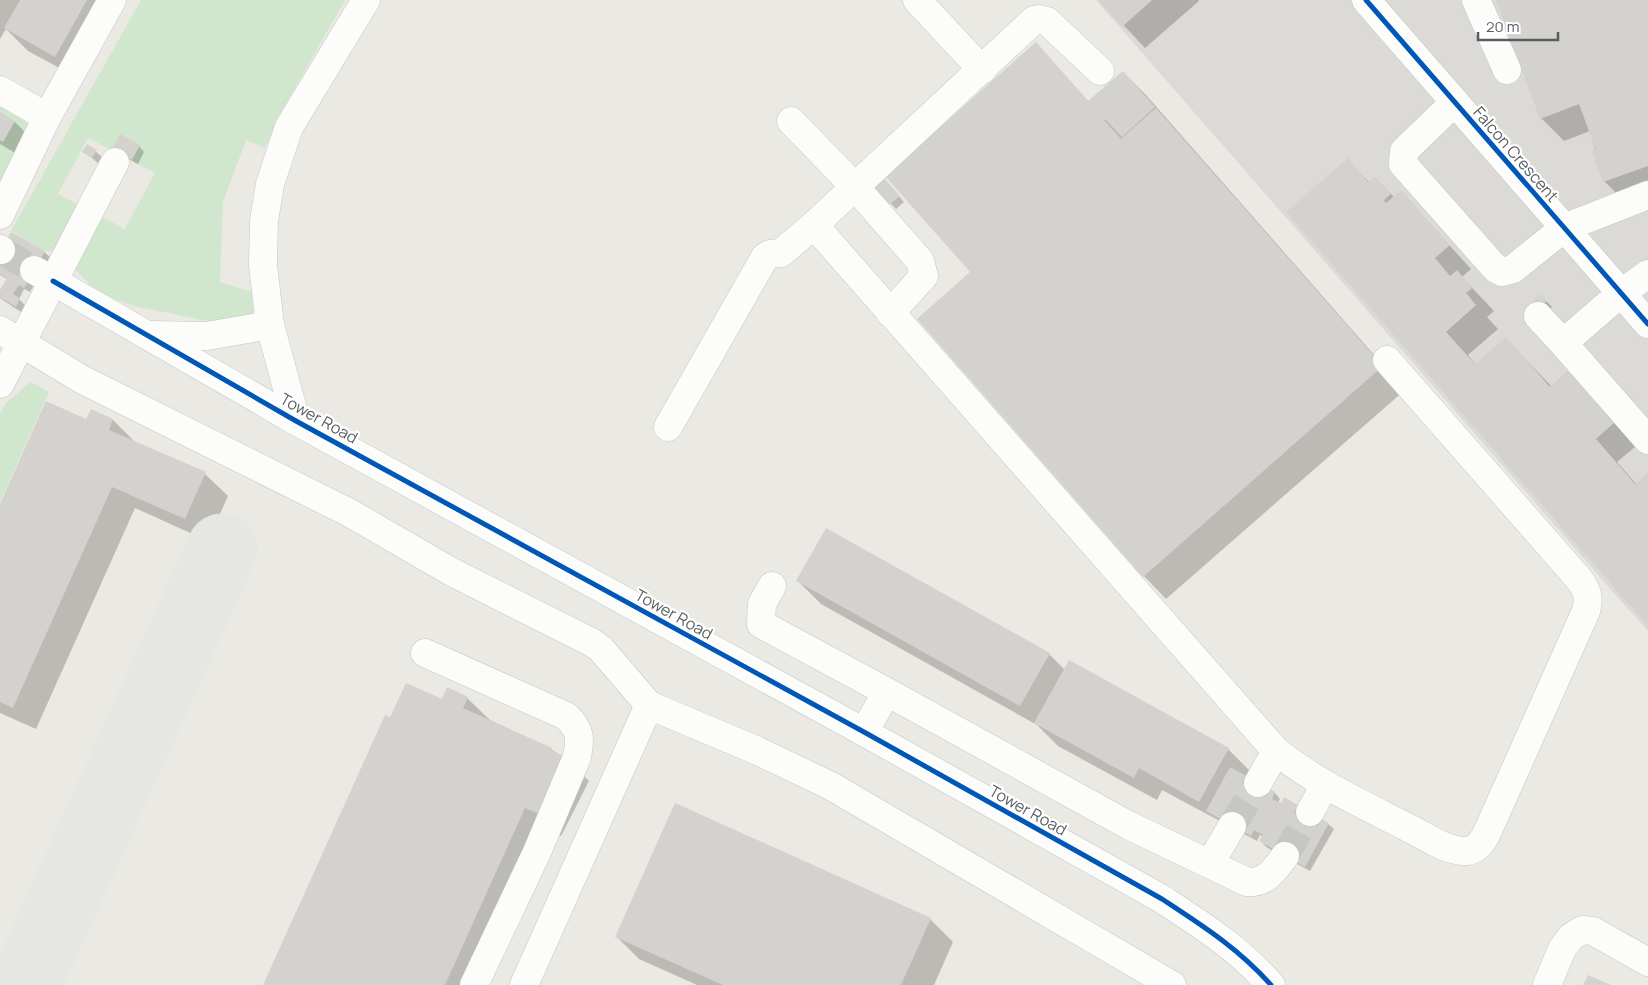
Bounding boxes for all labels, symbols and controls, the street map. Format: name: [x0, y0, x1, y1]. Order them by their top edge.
scale bar: [1478, 10, 1558, 42]
text: 20 m: [1486, 16, 1519, 37]
street label: Falcon Crescent: [1468, 102, 1564, 206]
street label: Tower Road: [276, 388, 362, 448]
street label: Tower Road: [631, 584, 717, 644]
street label: Tower Road: [985, 780, 1071, 840]

